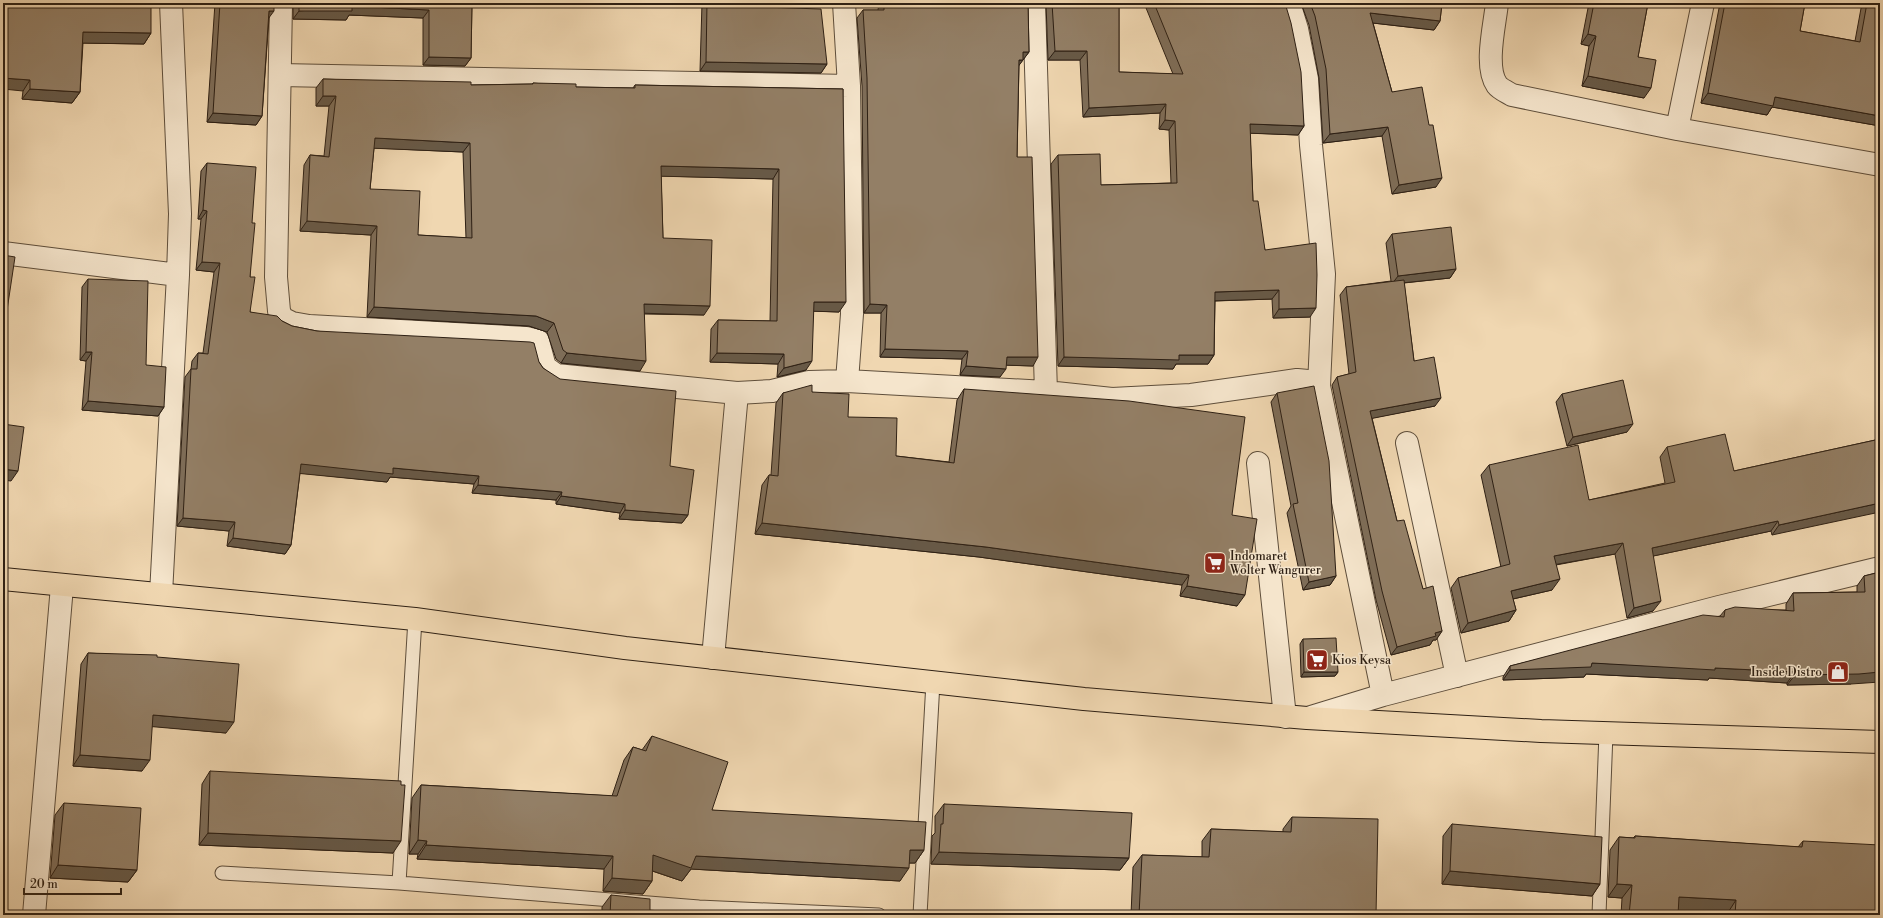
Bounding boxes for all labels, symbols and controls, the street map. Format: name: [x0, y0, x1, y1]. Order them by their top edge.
place label: Indomaret Wolter Wangurer: [1229, 549, 1321, 578]
supermarket icon: Indomaret Wolter Wangurer: [1202, 550, 1228, 576]
supermarket icon: Kios Keysa: [1304, 647, 1330, 673]
place label: Kios Keysa: [1332, 653, 1392, 668]
shop icon: Inside Distro: [1825, 659, 1851, 685]
place label: Inside Distro: [1751, 665, 1822, 680]
scale bar: [24, 870, 121, 896]
text: 20 m: [30, 877, 58, 892]

